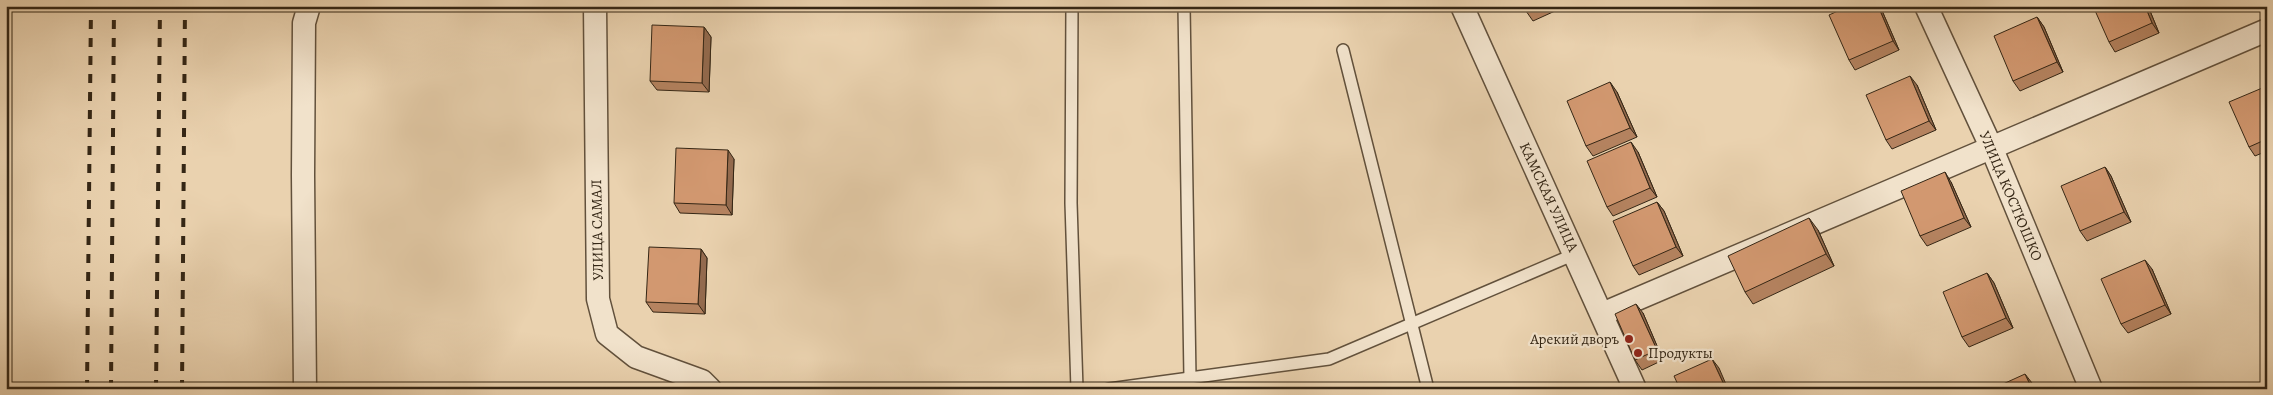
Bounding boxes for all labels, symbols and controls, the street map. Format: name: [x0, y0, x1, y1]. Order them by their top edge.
street label: УЛИЦА КОСТЮШКО: [1975, 128, 2047, 264]
street label: КАМСКАЯ УЛИЦА: [1515, 139, 1583, 255]
street label: УЛИЦА САМАЛ: [586, 179, 608, 281]
place label: Арекий дворъ: [1529, 329, 1620, 349]
marker: Арекий дворъ: [1623, 333, 1635, 345]
place label: Продукты: [1648, 343, 1713, 363]
marker: Продукты: [1632, 347, 1644, 359]

